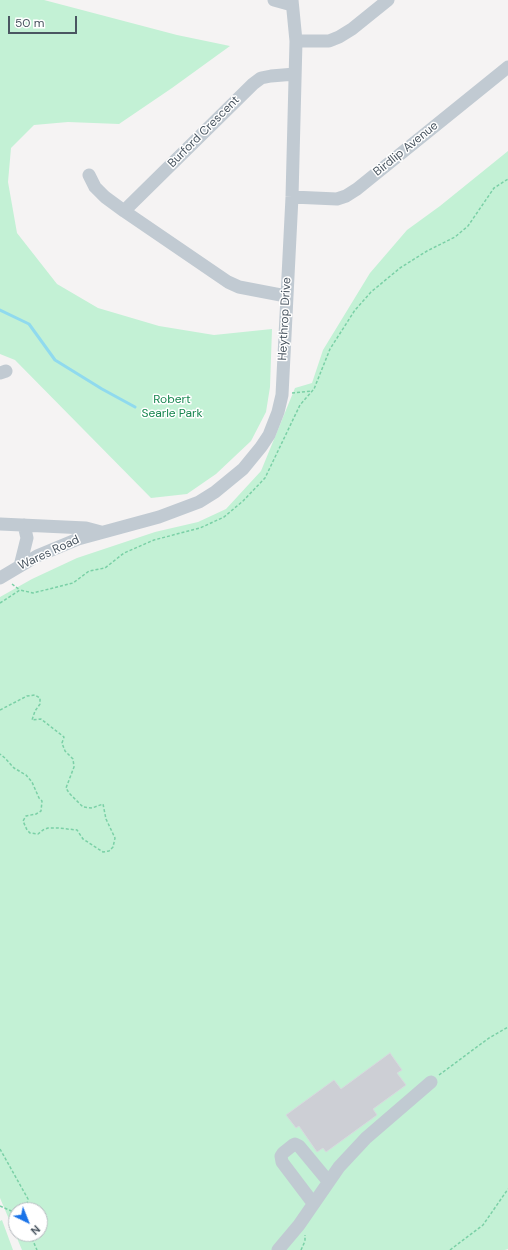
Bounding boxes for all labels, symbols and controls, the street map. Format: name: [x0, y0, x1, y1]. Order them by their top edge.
scale bar: [10, 8, 79, 34]
text: 50 m: [15, 15, 44, 31]
street label: Burford Crescent: [165, 93, 243, 171]
street label: Birdlip Avenue: [371, 119, 441, 179]
street label: Heythrop Drive: [276, 277, 294, 361]
park label: Robert Searle Park: [141, 393, 203, 421]
street label: Wares Road: [16, 533, 82, 573]
north arrow: [8, 1202, 48, 1242]
text: N: [28, 1222, 43, 1238]

